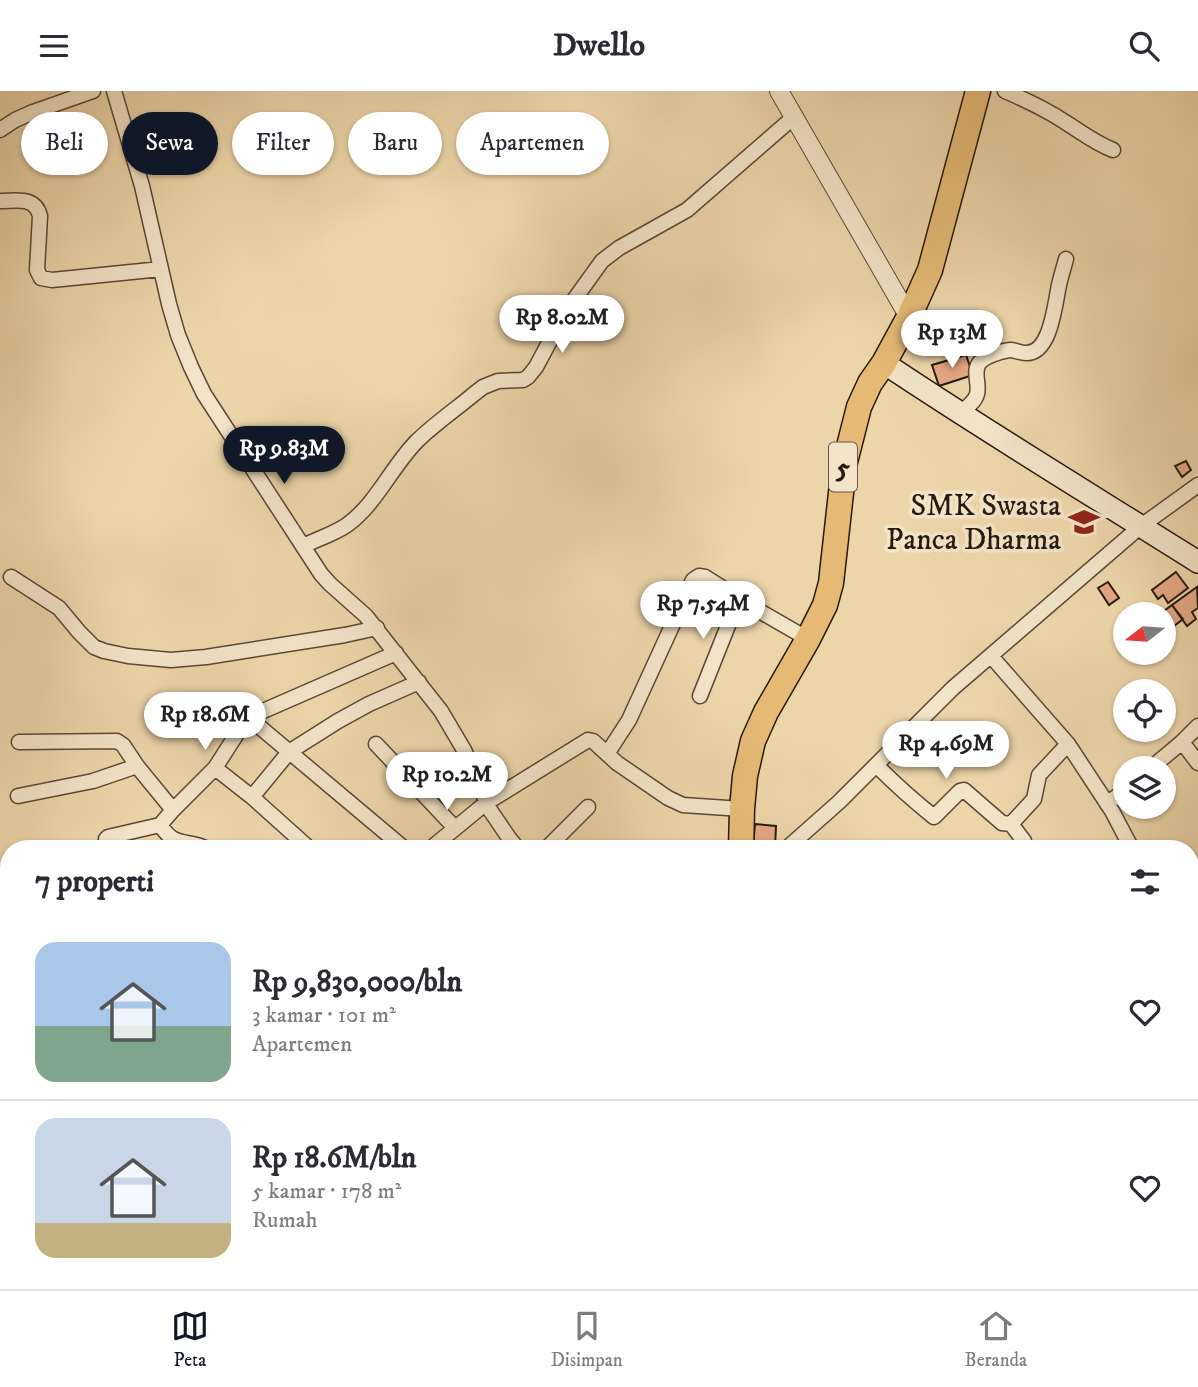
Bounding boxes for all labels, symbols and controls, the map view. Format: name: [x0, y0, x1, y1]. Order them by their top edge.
text: Dwello: [553, 26, 645, 66]
icon: menu: [35, 27, 73, 65]
icon: search: [1125, 27, 1163, 65]
chip: Beli: [21, 112, 108, 175]
chip: Sewa: [122, 112, 218, 175]
chip: Filter: [232, 112, 334, 175]
chip: Baru: [348, 112, 442, 175]
chip: Apartemen: [456, 112, 609, 175]
pin: Rp 8.02M: [490, 295, 634, 355]
text: Rp 8.02M: [515, 303, 609, 332]
pin: Rp 13M: [895, 310, 1009, 370]
text: Rp 13M: [917, 318, 987, 347]
pin: Rp 9.83M: [212, 427, 356, 486]
text: Rp 9.83M: [239, 434, 329, 463]
road number: 5: [829, 443, 857, 491]
place label: SMK Swasta Panca Dharma: [886, 488, 1061, 559]
school or university icon: SMK Swasta Panca Dharma: [1067, 505, 1101, 539]
pin: Rp 7.54M: [631, 581, 775, 641]
text: Rp 7.54M: [656, 589, 750, 618]
north arrow: [1113, 602, 1176, 665]
map controls: [1113, 602, 1176, 819]
button: locate: [1113, 679, 1176, 742]
pin: Rp 18.6M: [133, 693, 277, 752]
text: Rp 18.6M: [160, 700, 250, 729]
pin: Rp 4.69M: [874, 721, 1018, 781]
text: Rp 4.69M: [898, 729, 994, 758]
pin: Rp 10.2M: [375, 753, 519, 812]
button: layers: [1113, 756, 1176, 819]
text: Rp 10.2M: [402, 760, 492, 789]
icon: filters: [1126, 863, 1164, 901]
text: 7 properti: [35, 864, 154, 901]
text: Rp 9,830,000/bln: [252, 964, 462, 1001]
icon: home: [91, 970, 175, 1054]
icon: heart: [1126, 993, 1164, 1031]
text: 3 kamar · 101 m²: [252, 1001, 396, 1030]
text: Apartemen: [252, 1030, 352, 1059]
text: Rp 18.6M/bln: [252, 1140, 416, 1177]
icon: home: [91, 1146, 175, 1230]
icon: heart: [1126, 1169, 1164, 1207]
text: 5 kamar · 178 m²: [252, 1177, 402, 1206]
text: Rumah: [252, 1206, 318, 1235]
tab: Peta: [171, 1307, 209, 1372]
tab: Disimpan: [551, 1307, 623, 1372]
tab: Beranda: [965, 1307, 1027, 1372]

